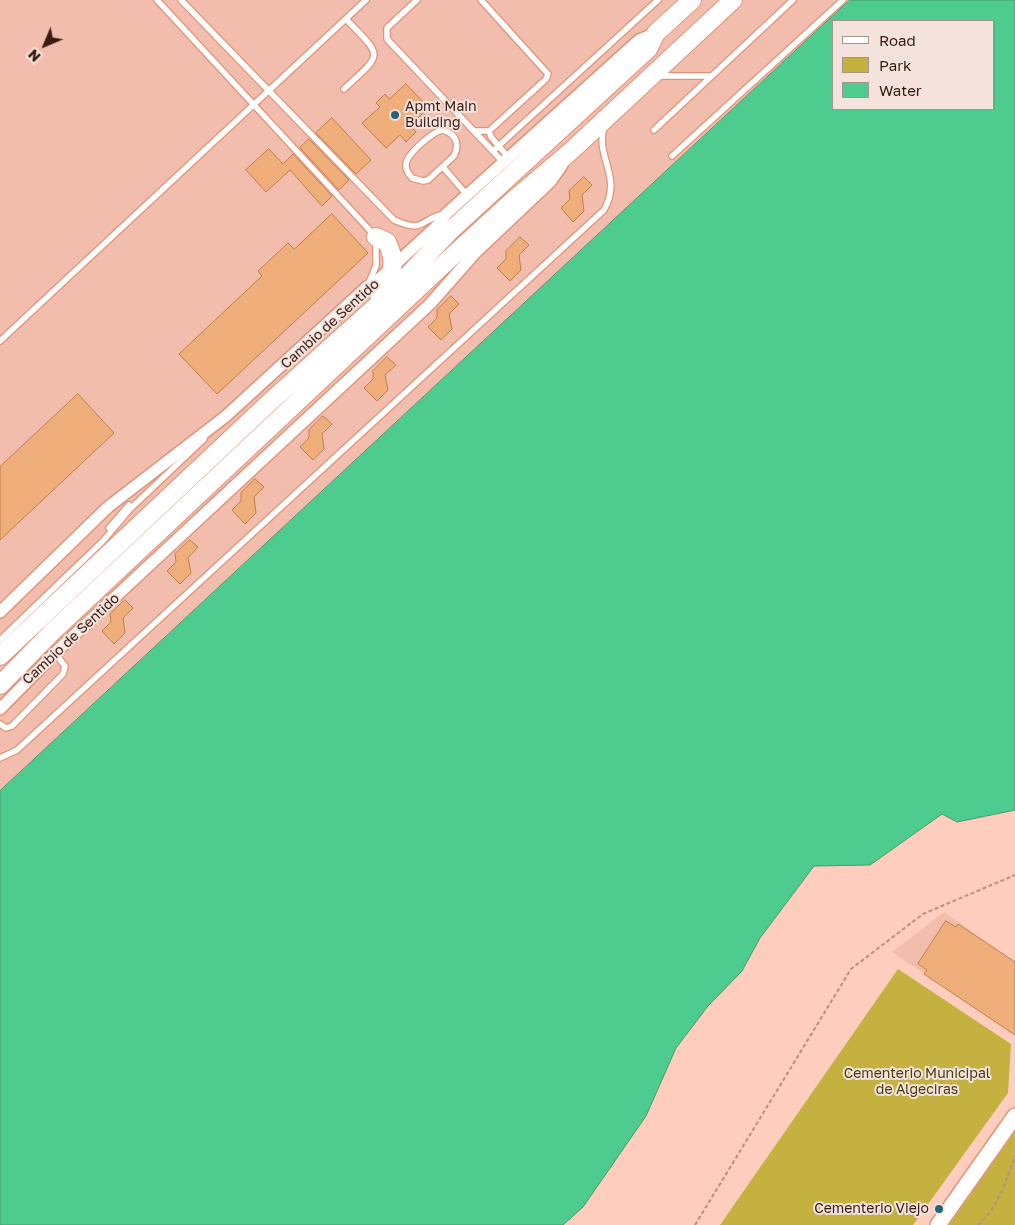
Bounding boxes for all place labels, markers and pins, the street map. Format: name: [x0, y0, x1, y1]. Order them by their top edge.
place label: Apmt Main Building: [405, 99, 477, 132]
marker: Apmt Main Building: [389, 109, 401, 121]
place label: Cementerio Viejo: [814, 1201, 929, 1217]
marker: Cementerio Viejo: [933, 1203, 945, 1215]

